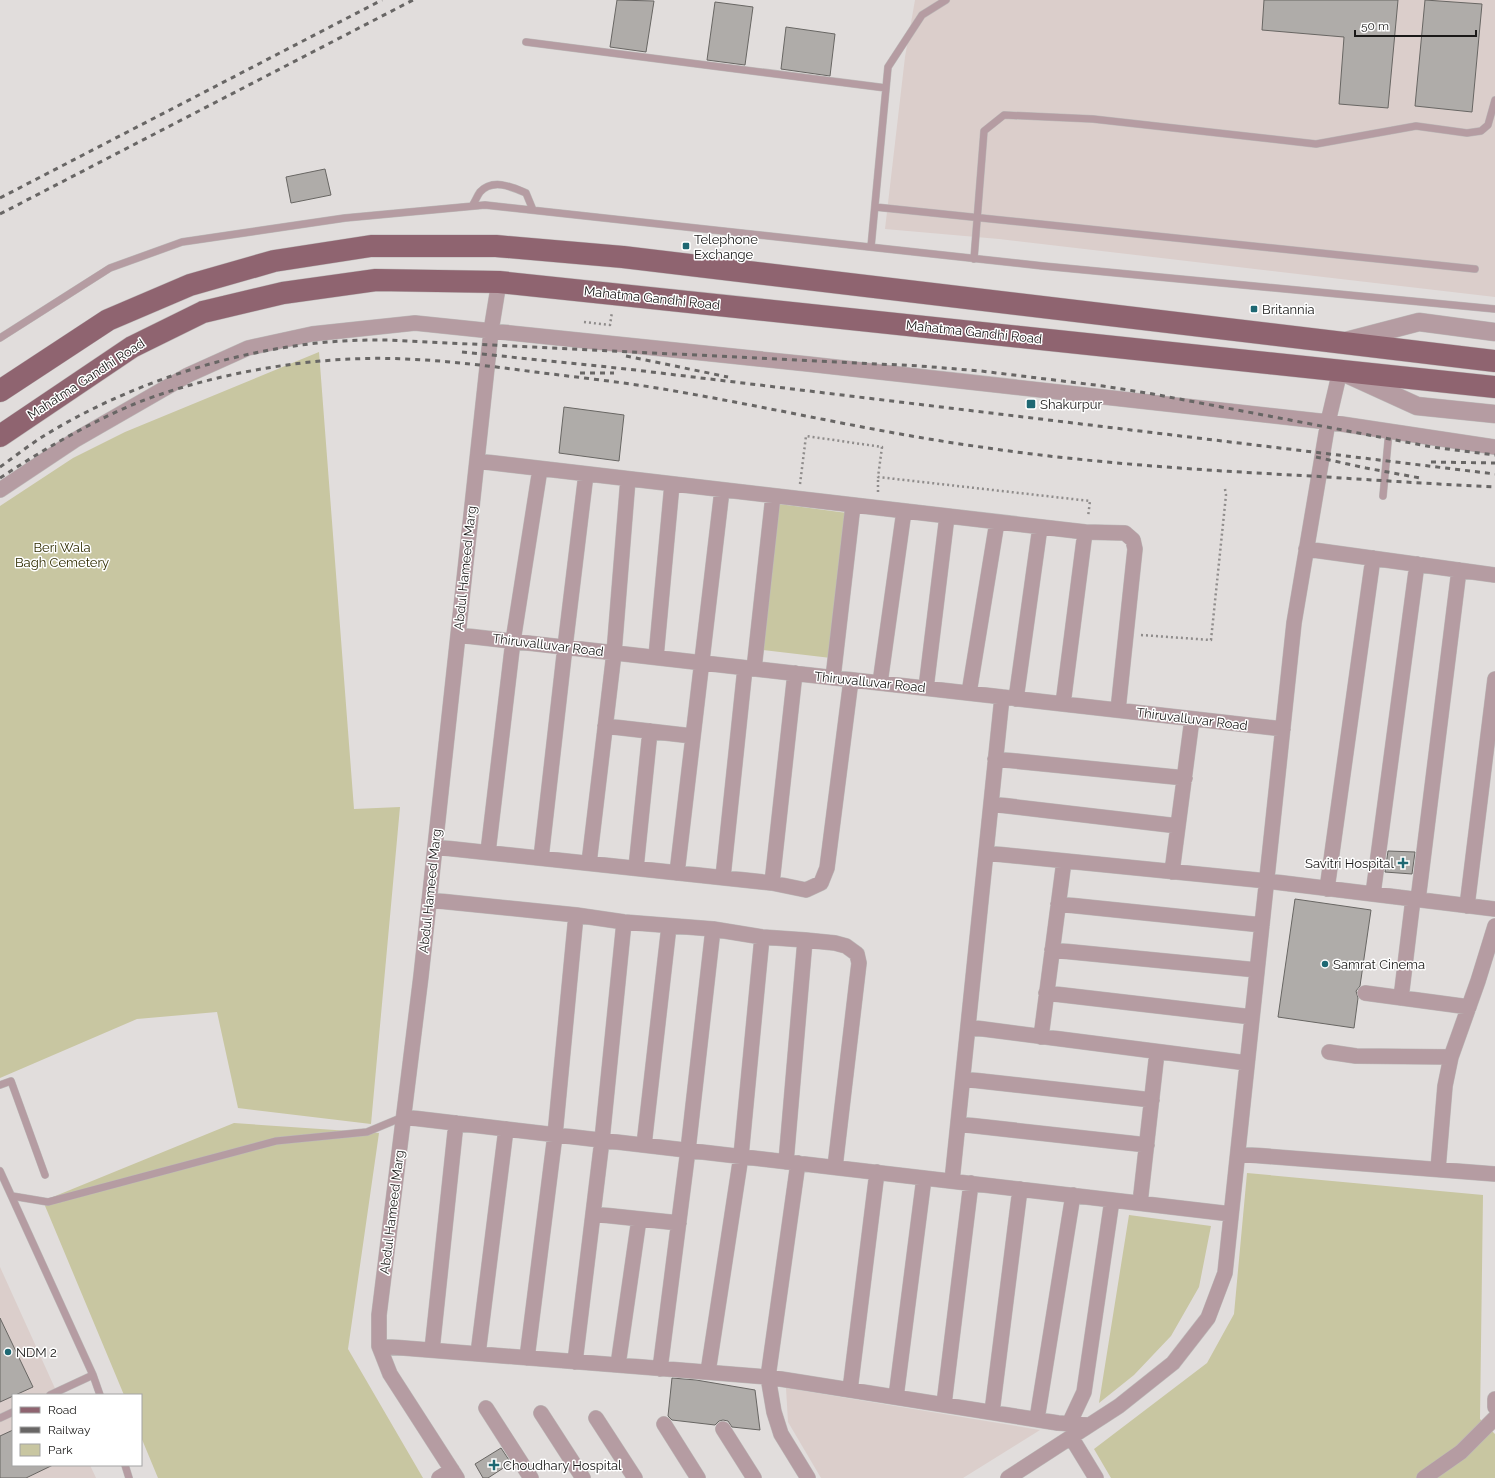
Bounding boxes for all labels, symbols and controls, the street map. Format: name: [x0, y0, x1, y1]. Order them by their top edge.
scale bar: [1355, 12, 1476, 38]
text: 50 m: [1361, 19, 1389, 33]
place label: Telephone Exchange: [694, 232, 758, 262]
marker: Telephone Exchange: [681, 241, 691, 251]
street label: Mahatma Gandhi Road: [583, 283, 721, 313]
place label: Britannia: [1262, 302, 1315, 317]
marker: Britannia: [1249, 304, 1259, 314]
street label: Mahatma Gandhi Road: [905, 317, 1043, 347]
street label: Mahatma Gandhi Road: [25, 335, 147, 423]
place label: Shakurpur: [1040, 397, 1102, 412]
marker: Shakurpur: [1025, 398, 1037, 410]
street label: Abdul Hameed Marg: [451, 505, 479, 631]
park label: Beri Wala Bagh Cemetery: [15, 540, 109, 570]
street label: Thiruvalluvar Road: [492, 631, 604, 659]
street label: Thiruvalluvar Road: [814, 669, 926, 695]
street label: Thiruvalluvar Road: [1136, 705, 1248, 733]
street label: Abdul Hameed Marg: [416, 828, 444, 954]
place label: Savitri Hospital: [1305, 856, 1394, 871]
marker: Savitri Hospital: [1397, 857, 1409, 869]
place label: Samrat Cinema: [1333, 957, 1425, 972]
marker: Samrat Cinema: [1320, 959, 1330, 969]
street label: Abdul Hameed Marg: [377, 1149, 407, 1275]
place label: NDM 2: [16, 1345, 57, 1360]
marker: NDM 2: [3, 1347, 13, 1357]
legend: [12, 1394, 142, 1466]
text: Road: [48, 1403, 77, 1417]
text: Railway: [48, 1423, 91, 1437]
text: Park: [48, 1443, 73, 1457]
place label: Choudhary Hospital: [503, 1458, 622, 1473]
marker: Choudhary Hospital: [488, 1459, 500, 1471]

